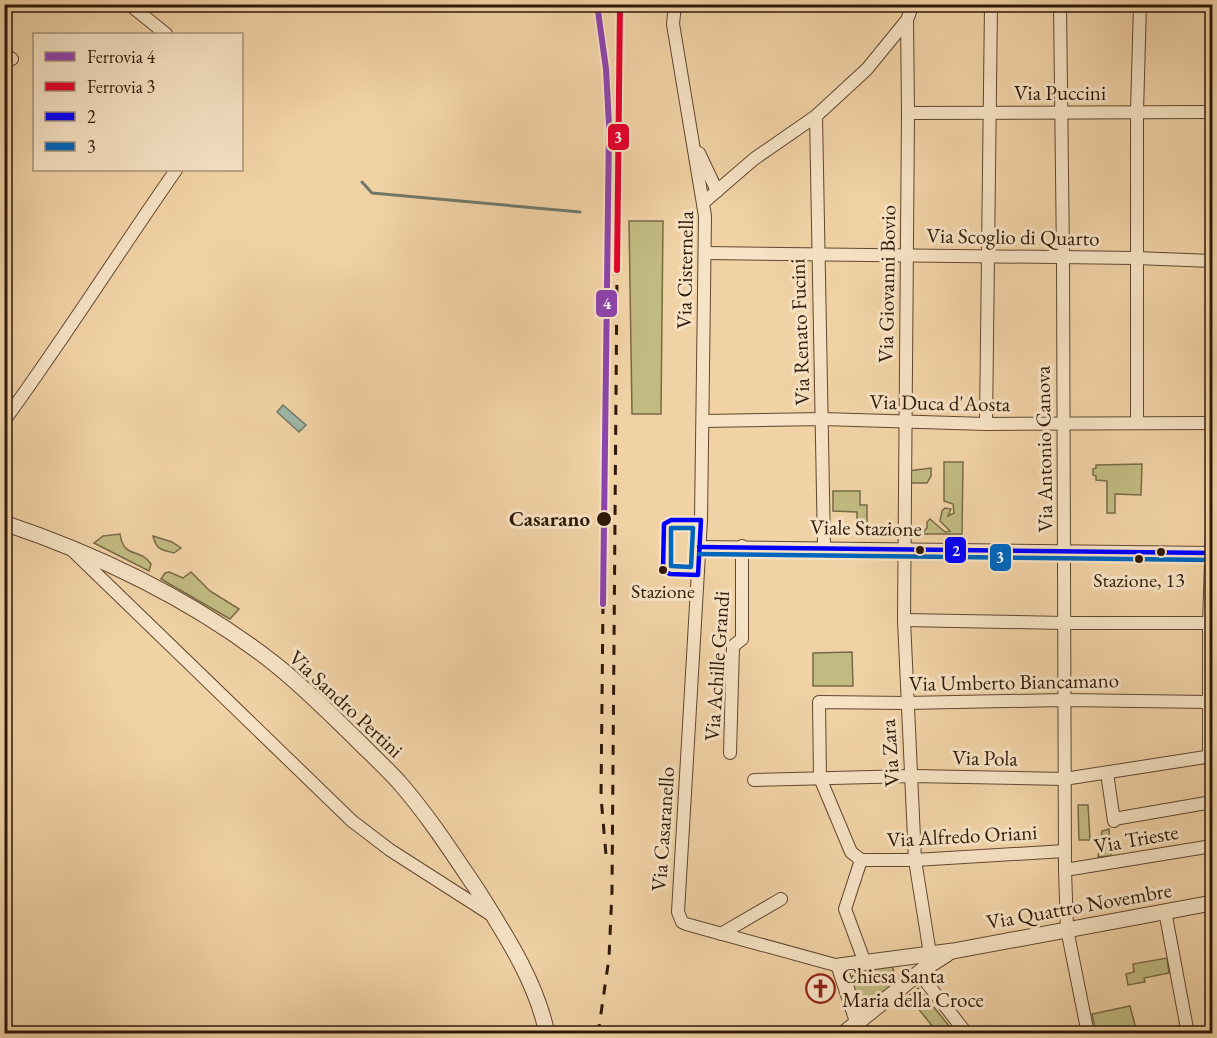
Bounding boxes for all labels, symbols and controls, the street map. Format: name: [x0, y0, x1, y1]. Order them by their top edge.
legend: [33, 33, 243, 171]
text: Ferrovia 4: [87, 45, 155, 68]
text: Ferrovia 3: [87, 75, 155, 98]
street label: Via Puccini: [1014, 79, 1106, 106]
text: 2: [87, 105, 96, 128]
line badge: 3: [607, 123, 630, 151]
text: 3: [614, 127, 622, 148]
text: 3: [87, 135, 96, 158]
street label: Via Giovanni Bovio: [872, 205, 901, 363]
street label: Via Cisternella: [670, 210, 699, 329]
street label: Via Scoglio di Quarto: [926, 221, 1100, 253]
street label: Via Renato Fucini: [783, 258, 816, 406]
line badge: 4: [595, 289, 618, 318]
text: 4: [603, 293, 612, 314]
street label: Via Antonio Canova: [1029, 365, 1058, 533]
street label: Via Duca d'Aosta: [869, 388, 1011, 417]
place label: Casarano: [509, 505, 590, 532]
marker: Casarano: [595, 510, 613, 528]
street label: Viale Stazione: [810, 513, 922, 542]
line badge: 2: [944, 536, 967, 564]
text: 2: [952, 540, 961, 561]
line badge: 3: [989, 543, 1012, 572]
unlabelled marker: [914, 544, 926, 556]
unlabelled marker: [1155, 546, 1167, 558]
text: 3: [996, 547, 1004, 568]
marker: Stazione, 13: [1133, 553, 1145, 565]
marker: Stazione: [657, 564, 669, 576]
place label: Stazione, 13: [1093, 567, 1185, 593]
place label: Stazione: [631, 578, 695, 604]
street label: Via Achille Grandi: [698, 590, 735, 742]
street label: Via Sandro Pertini: [284, 644, 409, 764]
street label: Via Umberto Biancamano: [909, 666, 1119, 697]
street label: Via Zara: [874, 718, 905, 788]
street label: Via Pola: [952, 743, 1019, 772]
street label: Via Casaranello: [645, 766, 680, 892]
street label: Via Alfredo Oriani: [886, 818, 1038, 853]
street label: Via Trieste: [1092, 818, 1180, 859]
street label: Via Quattro Novembre: [984, 876, 1174, 936]
place label: Chiesa Santa Maria della Croce: [842, 962, 984, 1013]
church icon: Chiesa Santa Maria della Croce: [805, 972, 837, 1004]

